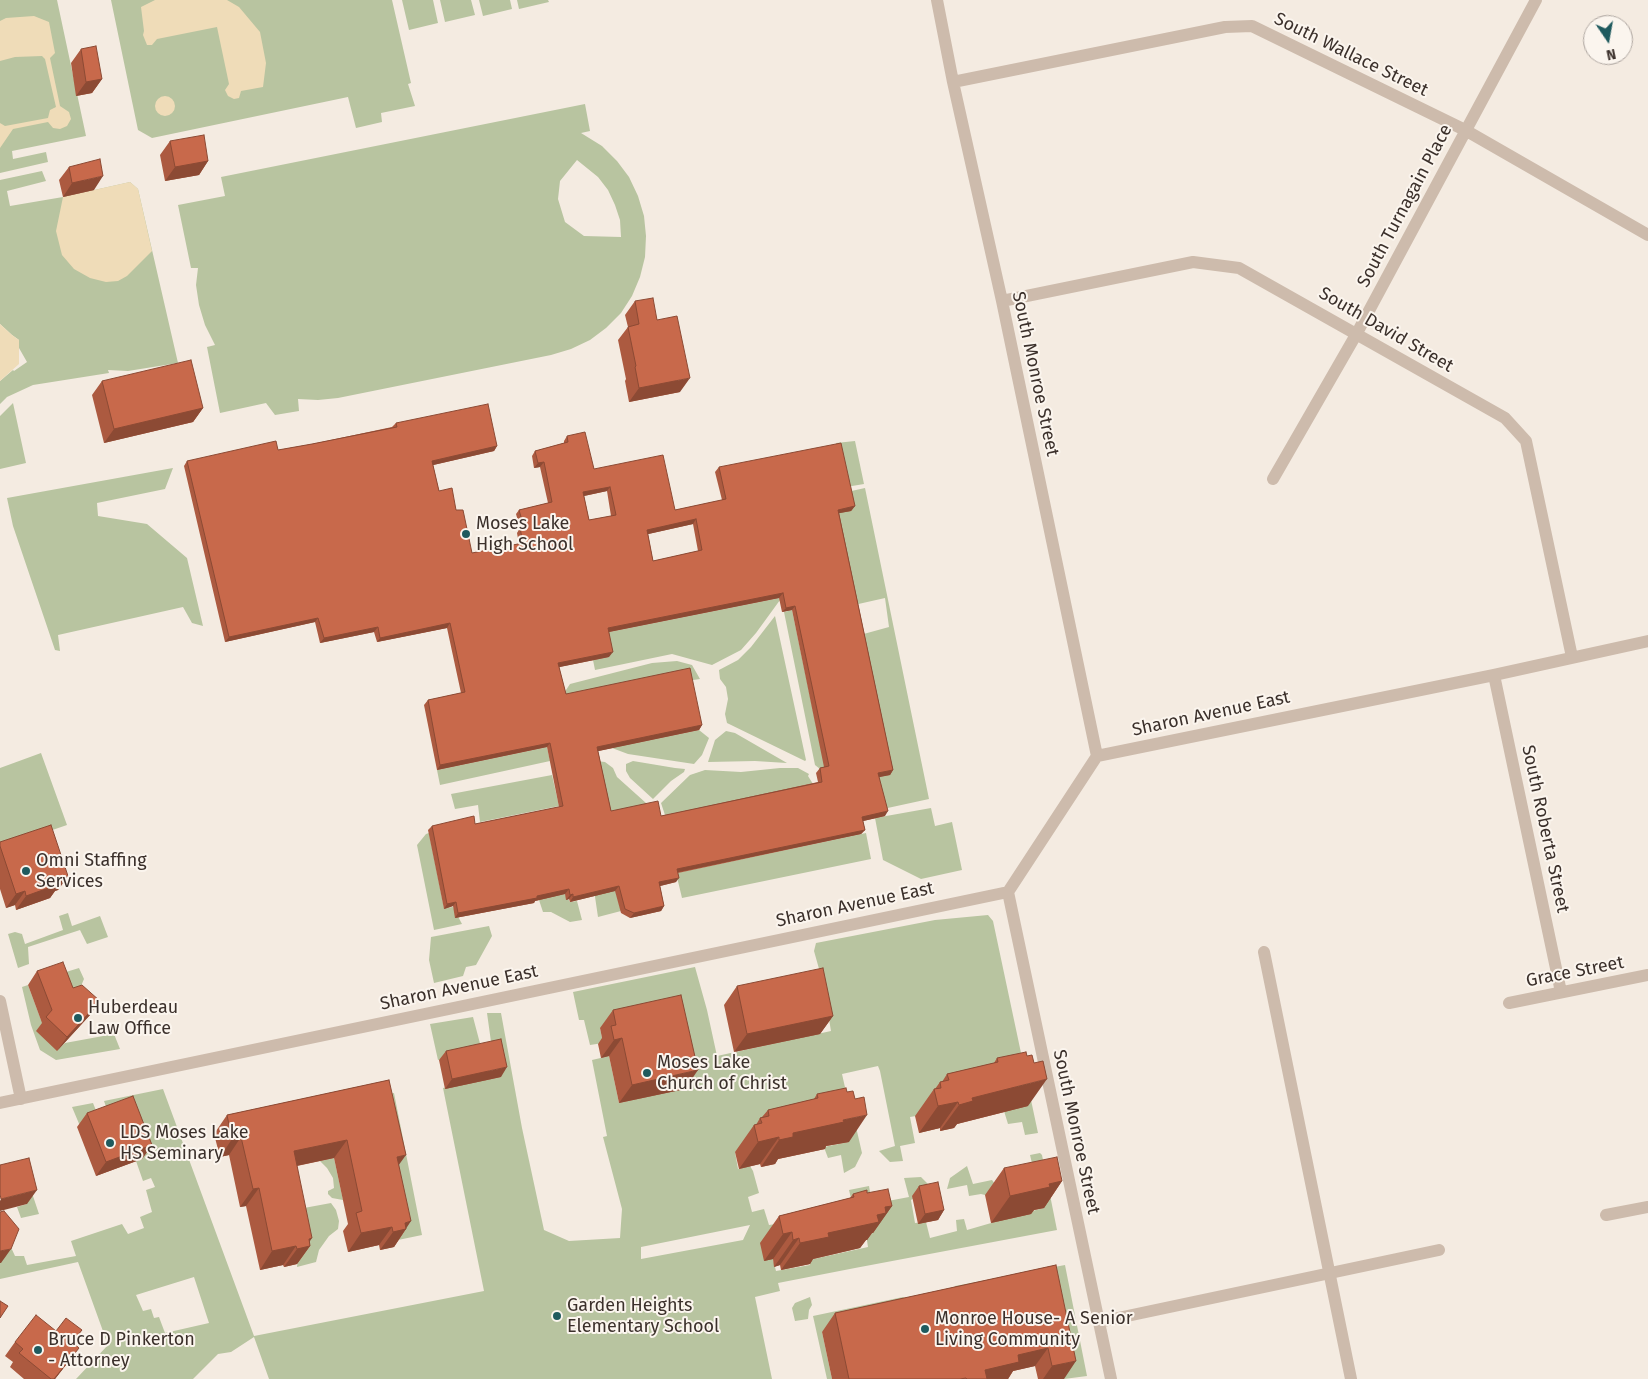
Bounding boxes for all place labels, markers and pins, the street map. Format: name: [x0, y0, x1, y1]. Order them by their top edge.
place label: Moses Lake High School: [476, 513, 573, 556]
marker: Moses Lake High School: [460, 528, 472, 540]
place label: Omni Staffing Services: [36, 850, 147, 892]
marker: Omni Staffing Services: [20, 865, 32, 877]
place label: Huberdeau Law Office: [88, 997, 178, 1040]
marker: Huberdeau Law Office: [72, 1012, 84, 1024]
place label: Moses Lake Church of Christ: [657, 1052, 787, 1094]
marker: Moses Lake Church of Christ: [641, 1067, 653, 1079]
place label: LDS Moses Lake HS Seminary: [120, 1122, 248, 1164]
marker: LDS Moses Lake HS Seminary: [104, 1137, 116, 1149]
place label: Garden Heights Elementary School: [567, 1295, 719, 1338]
place label: Monroe House- A Senior Living Community: [935, 1308, 1133, 1350]
marker: Garden Heights Elementary School: [551, 1310, 563, 1322]
marker: Monroe House- A Senior Living Community: [919, 1323, 931, 1335]
place label: Bruce D Pinkerton - Attorney: [48, 1329, 195, 1372]
marker: Bruce D Pinkerton - Attorney: [32, 1344, 44, 1356]

